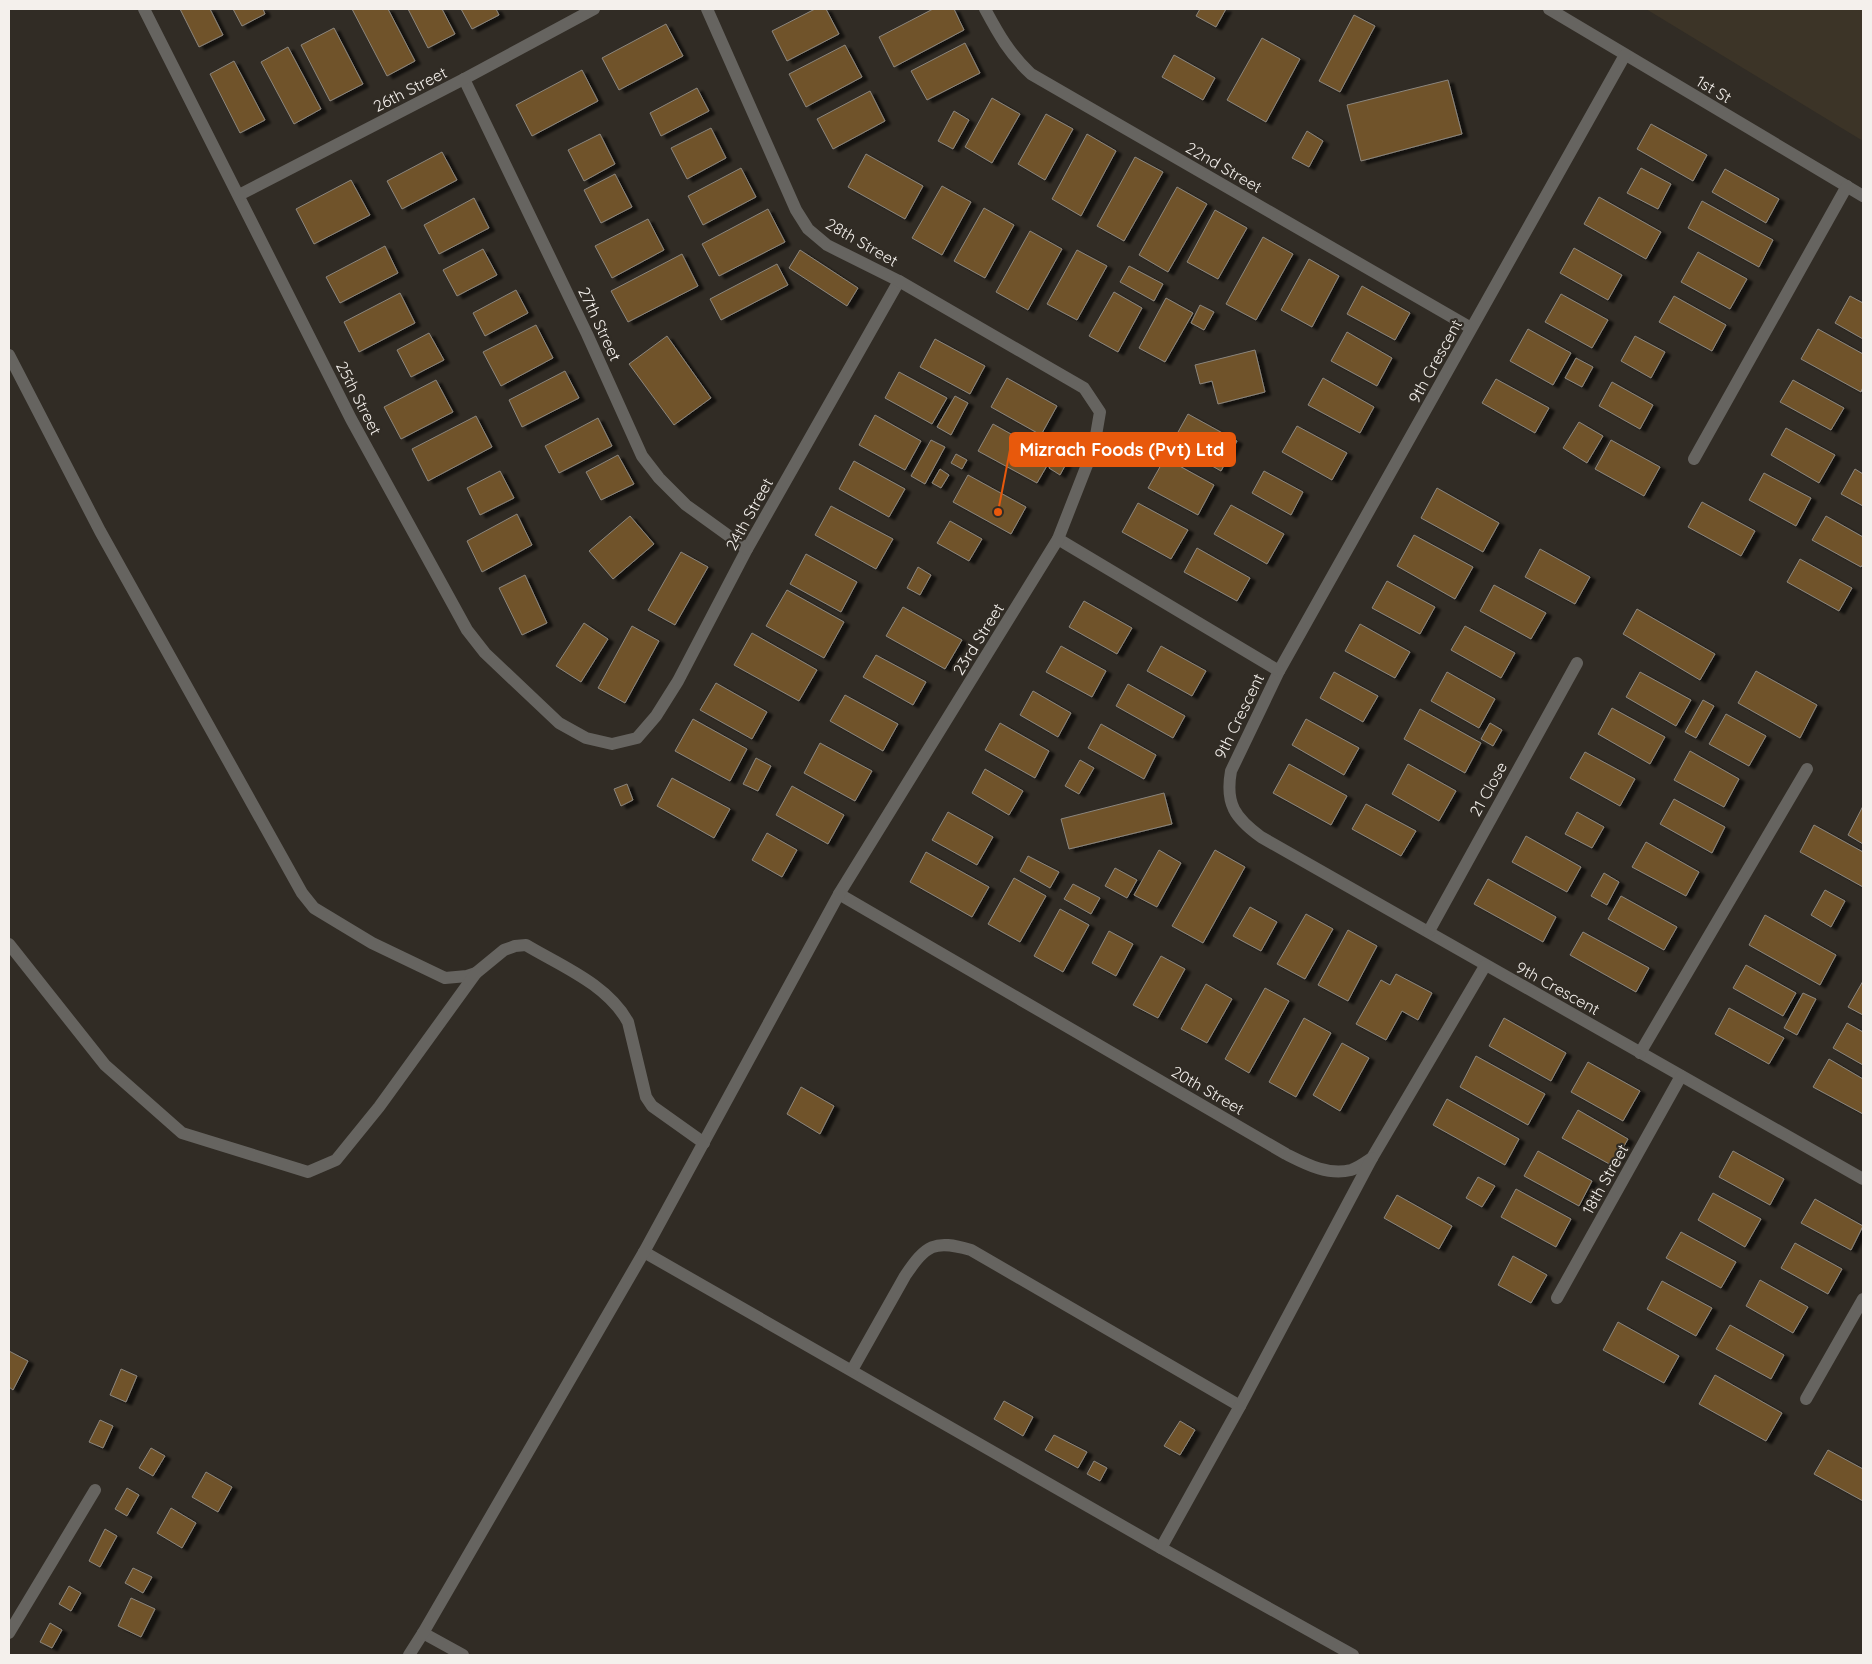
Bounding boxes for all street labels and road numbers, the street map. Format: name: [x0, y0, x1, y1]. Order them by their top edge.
street label: 26th Street: [370, 62, 450, 116]
street label: 1st St: [1693, 71, 1735, 107]
street label: 22nd Street: [1182, 137, 1266, 197]
street label: 28th Street: [822, 213, 902, 271]
street label: 27th Street: [574, 284, 626, 364]
street label: 9th Crescent: [1404, 316, 1466, 406]
street label: 25th Street: [332, 358, 386, 438]
street label: 24th Street: [721, 474, 777, 554]
street label: 23rd Street: [948, 599, 1008, 679]
street label: 9th Crescent: [1210, 670, 1268, 762]
street label: 21 Close: [1465, 758, 1511, 820]
street label: 9th Crescent: [1513, 957, 1603, 1019]
street label: 20th Street: [1168, 1061, 1248, 1119]
street label: 18th Street: [1578, 1140, 1632, 1218]

